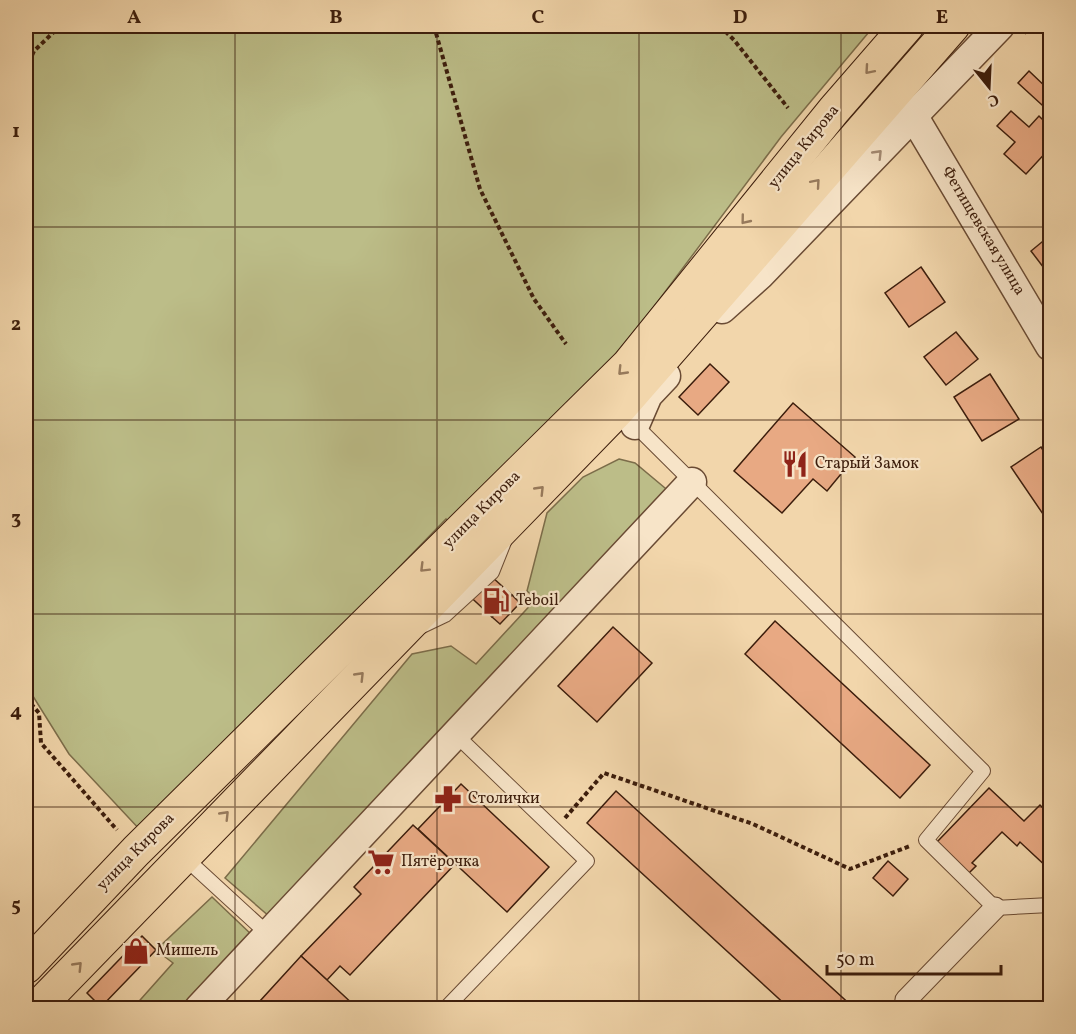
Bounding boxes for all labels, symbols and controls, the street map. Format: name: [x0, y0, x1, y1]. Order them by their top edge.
text: A: [127, 4, 141, 32]
text: B: [329, 4, 343, 32]
text: C: [532, 4, 545, 32]
text: D: [733, 4, 747, 32]
text: E: [936, 4, 948, 32]
north arrow: [959, 57, 1019, 117]
one-way arrow: [865, 63, 876, 73]
text: С: [985, 87, 1001, 111]
street label: улица Кирова: [763, 100, 845, 194]
text: 1: [12, 118, 20, 146]
one-way arrow: [870, 151, 881, 162]
street label: Фетищевская улица: [936, 162, 1030, 300]
one-way arrow: [809, 179, 820, 190]
one-way arrow: [741, 213, 752, 224]
text: 2: [11, 311, 21, 339]
one-way arrow: [618, 365, 629, 375]
restaurant icon: Старый Замок: [780, 449, 810, 479]
place label: Старый Замок: [815, 453, 919, 475]
street label: улица Кирова: [438, 466, 526, 554]
one-way arrow: [533, 487, 544, 497]
text: 3: [11, 505, 21, 533]
one-way arrow: [420, 560, 431, 571]
fuel station icon: Teboil: [481, 586, 511, 616]
place label: Teboil: [516, 590, 559, 612]
one-way arrow: [353, 672, 364, 683]
text: 4: [10, 698, 22, 726]
pharmacy icon: Столички: [433, 784, 463, 814]
place label: Столички: [468, 788, 540, 810]
street label: улица Кирова: [92, 808, 180, 896]
one-way arrow: [217, 812, 228, 823]
supermarket icon: Пятёрочка: [366, 847, 396, 877]
place label: Пятёрочка: [401, 851, 480, 873]
text: 5: [11, 892, 21, 920]
shop icon: Мишель: [121, 936, 151, 966]
scale bar: [827, 938, 1001, 976]
place label: Мишель: [156, 940, 218, 962]
text: 50 m: [836, 948, 875, 973]
one-way arrow: [71, 963, 82, 973]

